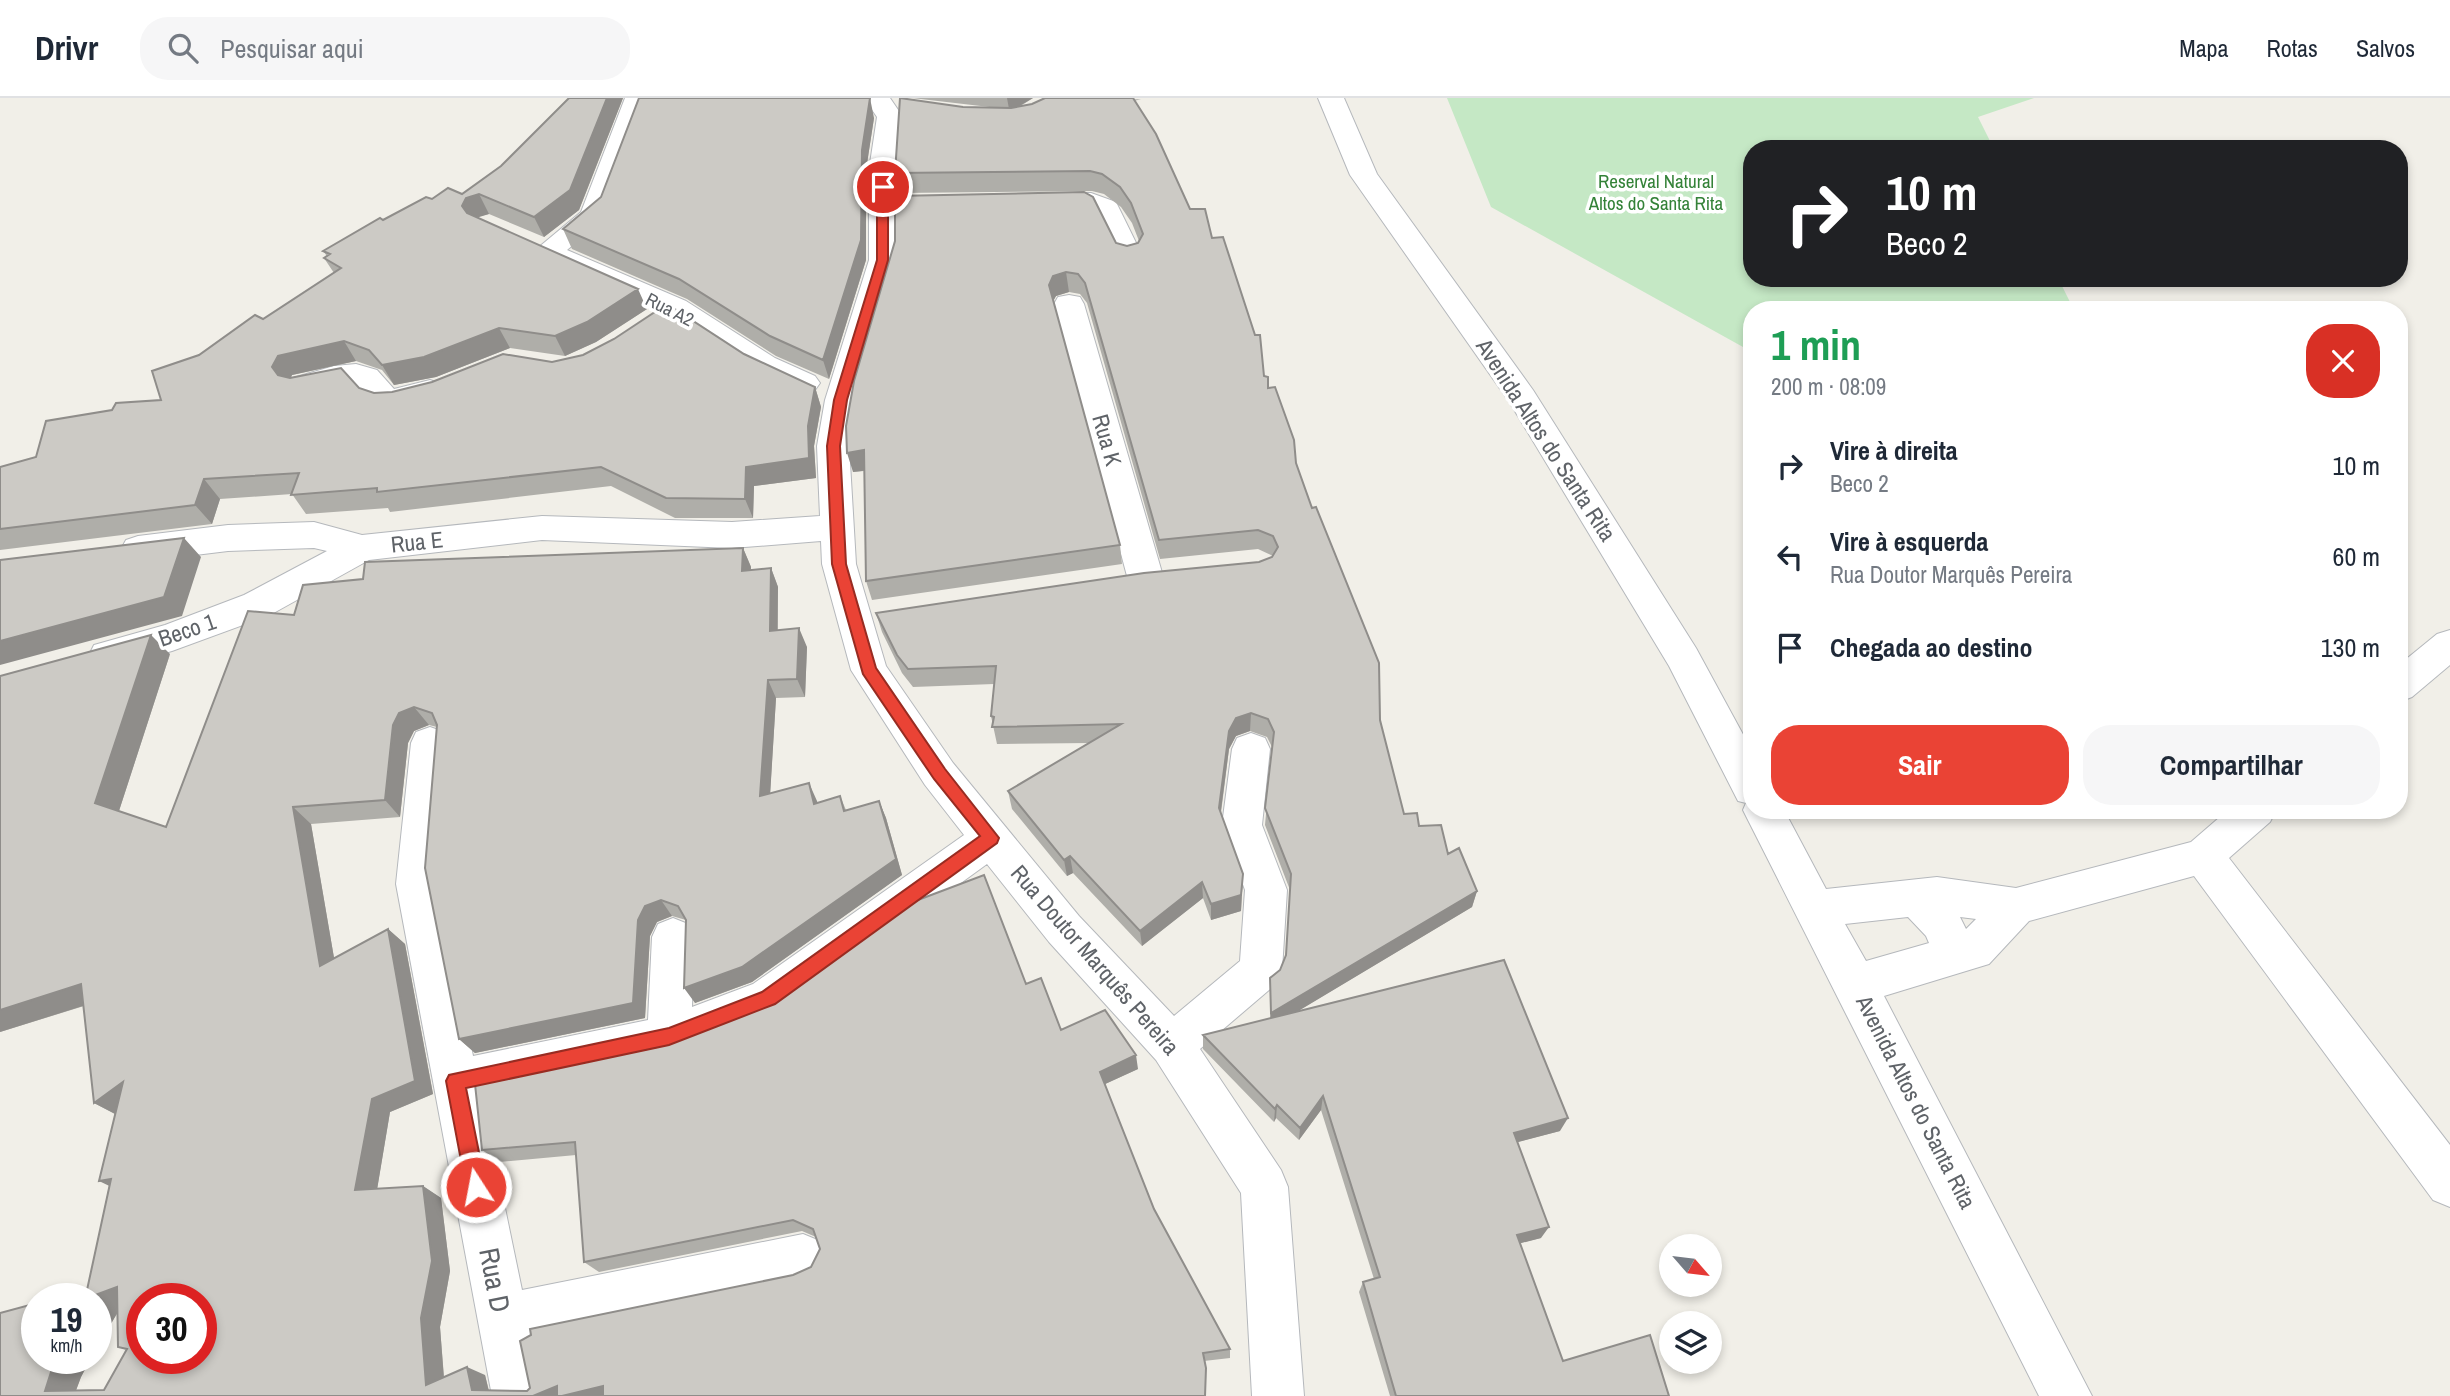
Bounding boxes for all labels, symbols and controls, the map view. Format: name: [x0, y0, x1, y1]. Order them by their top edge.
search box: [140, 17, 630, 80]
text: Drivr: [35, 26, 98, 70]
icon: search: [164, 29, 202, 67]
text: Pesquisar aqui: [220, 31, 364, 66]
text: Mapa: [2179, 32, 2229, 64]
text: Rotas: [2267, 32, 2318, 64]
text: Salvos: [2356, 32, 2415, 64]
pin: [853, 157, 913, 217]
text: 10 m: [1886, 159, 1978, 225]
icon: arrive: [864, 168, 902, 206]
park label: Reserval Natural Altos do Santa Rita: [1588, 168, 1723, 216]
icon: right: [1771, 168, 1862, 259]
text: Beco 2: [1886, 222, 1968, 265]
street label: Rua A2: [641, 286, 699, 332]
text: 1 min: [1771, 317, 1861, 373]
button: close: [2306, 324, 2380, 398]
street label: Avenida Altos do Santa Rita: [1469, 332, 1624, 547]
text: 200 m · 08:09: [1771, 371, 1886, 402]
street label: Rua K: [1085, 410, 1130, 470]
text: Vire à direita: [1830, 433, 1958, 468]
icon: right: [1771, 447, 1809, 485]
text: 10 m: [2333, 448, 2380, 483]
text: Beco 2: [1830, 468, 1889, 499]
street label: Rua E: [389, 523, 445, 560]
text: Vire à esquerda: [1830, 524, 1988, 559]
icon: left: [1771, 538, 1809, 576]
text: 60 m: [2333, 539, 2380, 574]
text: Rua Doutor Marquês Pereira: [1830, 559, 2072, 590]
street label: Beco 1: [154, 605, 220, 654]
icon: arrive: [1771, 629, 1809, 667]
text: Chegada ao destino: [1830, 630, 2033, 665]
text: 130 m: [2321, 630, 2380, 665]
button: Sair: [1771, 725, 2069, 805]
button: Compartilhar: [2083, 725, 2380, 805]
street label: Rua Doutor Marquês Pereira: [1004, 858, 1187, 1062]
street label: Avenida Altos do Santa Rita: [1849, 989, 1984, 1214]
position arrow: [439, 1150, 513, 1224]
north arrow: [1659, 1234, 1722, 1297]
map controls: [1659, 1234, 1722, 1374]
street label: Rua D: [470, 1244, 520, 1316]
speed limit sign: 30: [126, 1283, 217, 1374]
text: 19: [51, 1296, 82, 1343]
button: layers: [1659, 1311, 1722, 1374]
text: km/h: [51, 1333, 83, 1358]

